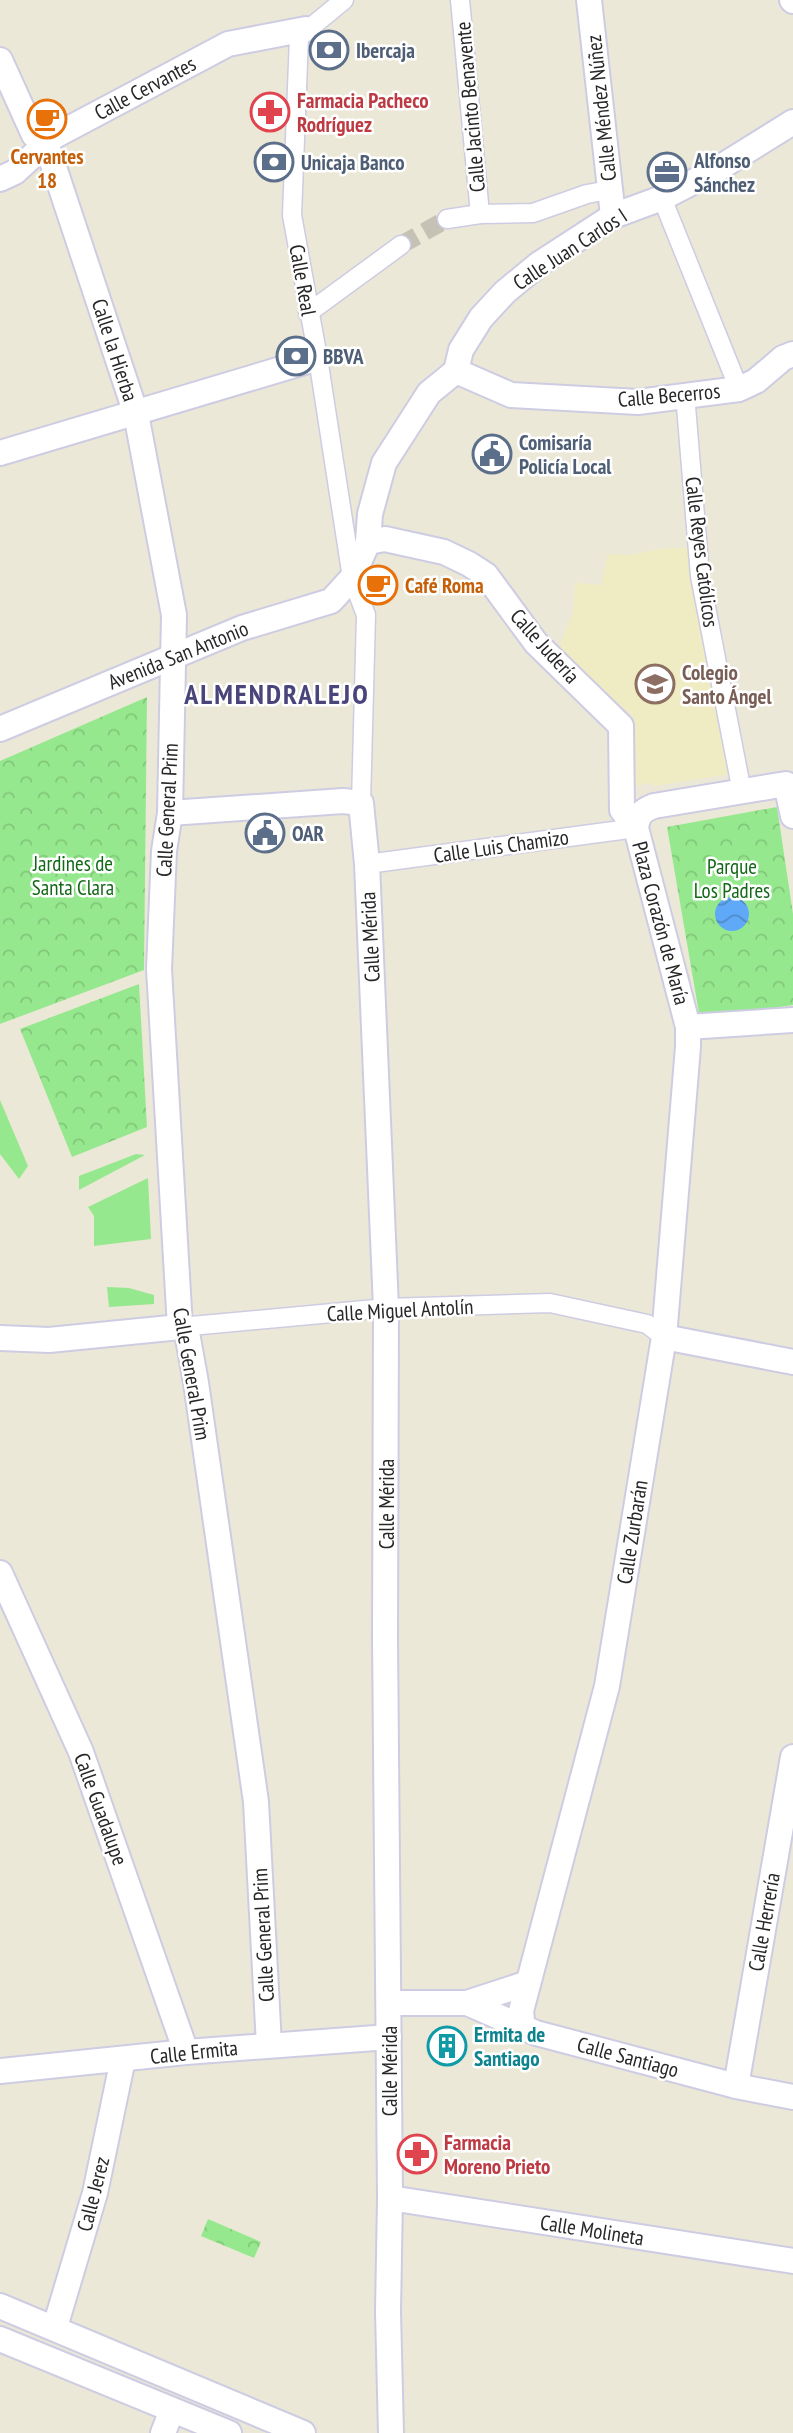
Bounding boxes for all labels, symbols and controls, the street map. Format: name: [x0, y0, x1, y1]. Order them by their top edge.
street label: Calle Jacinto Benavente: [449, 21, 491, 193]
bank icon: Ibercaja: [308, 29, 350, 71]
street label: Calle Méndez Núñez: [580, 34, 622, 182]
place label: Ibercaja: [356, 37, 415, 64]
street label: Calle Cervantes: [90, 50, 200, 126]
place label: Farmacia Pacheco Rodríguez: [297, 87, 429, 138]
pharmacy icon: Farmacia Pacheco Rodríguez: [249, 91, 291, 133]
cafe icon: Cervantes 18: [26, 98, 68, 140]
bank icon: Unicaja Banco: [253, 141, 295, 183]
place label: Cervantes 18: [10, 143, 84, 194]
place label: Alfonso Sánchez: [693, 147, 755, 198]
place label: Unicaja Banco: [301, 149, 405, 176]
office icon: Alfonso Sánchez: [646, 151, 688, 193]
street label: Calle Juan Carlos I: [508, 202, 632, 296]
street label: Calle Real: [283, 242, 323, 318]
street label: Calle la Hierba: [86, 295, 144, 405]
bank icon: BBVA: [275, 335, 317, 377]
place label: BBVA: [323, 343, 364, 370]
street label: Calle Becerros: [617, 377, 721, 413]
place label: Comisaría Policía Local: [519, 429, 612, 480]
public building icon: Comisaría Policía Local: [471, 433, 513, 475]
street label: Calle Reyes Católicos: [679, 475, 725, 629]
cafe icon: Café Roma: [357, 564, 399, 606]
place label: Café Roma: [405, 572, 484, 599]
street label: Calle Judería: [504, 603, 586, 689]
street label: Avenida San Antonio: [104, 615, 252, 695]
place label: Colegio Santo Ángel: [682, 659, 773, 710]
school or university icon: Colegio Santo Ángel: [634, 663, 676, 705]
district label: ALMENDRALEJO: [183, 675, 370, 712]
street label: Calle General Prim: [150, 742, 184, 878]
public building icon: OAR: [244, 812, 286, 854]
place label: OAR: [292, 820, 325, 847]
street label: Calle Luis Chamizo: [432, 823, 570, 869]
street label: Plaza Corazón de María: [626, 838, 696, 1008]
park label: Jardines de Santa Clara: [32, 850, 114, 901]
park label: Parque Los Padres: [694, 853, 770, 904]
street label: Calle Mérida: [354, 891, 386, 983]
street label: Calle Miguel Antolín: [326, 1293, 474, 1327]
street label: Calle General Prim: [167, 1306, 217, 1442]
street label: Calle Mérida: [373, 1459, 400, 1549]
street label: Calle Zurbarán: [610, 1478, 654, 1586]
street label: Calle Guadalupe: [68, 1749, 134, 1869]
street label: Calle General Prim: [246, 1867, 280, 2003]
street label: Calle Herrería: [742, 1871, 786, 1973]
place label: Ermita de Santiago: [474, 2021, 545, 2072]
building icon: Ermita de Santiago: [426, 2025, 468, 2067]
street label: Calle Mérida: [376, 2026, 403, 2116]
street label: Calle Santiago: [574, 2030, 682, 2084]
street label: Calle Ermita: [149, 2034, 239, 2070]
place label: Farmacia Moreno Prieto: [444, 2129, 550, 2180]
pharmacy icon: Farmacia Moreno Prieto: [396, 2133, 438, 2175]
street label: Calle Jerez: [71, 2154, 115, 2234]
street label: Calle Molineta: [538, 2208, 646, 2252]

